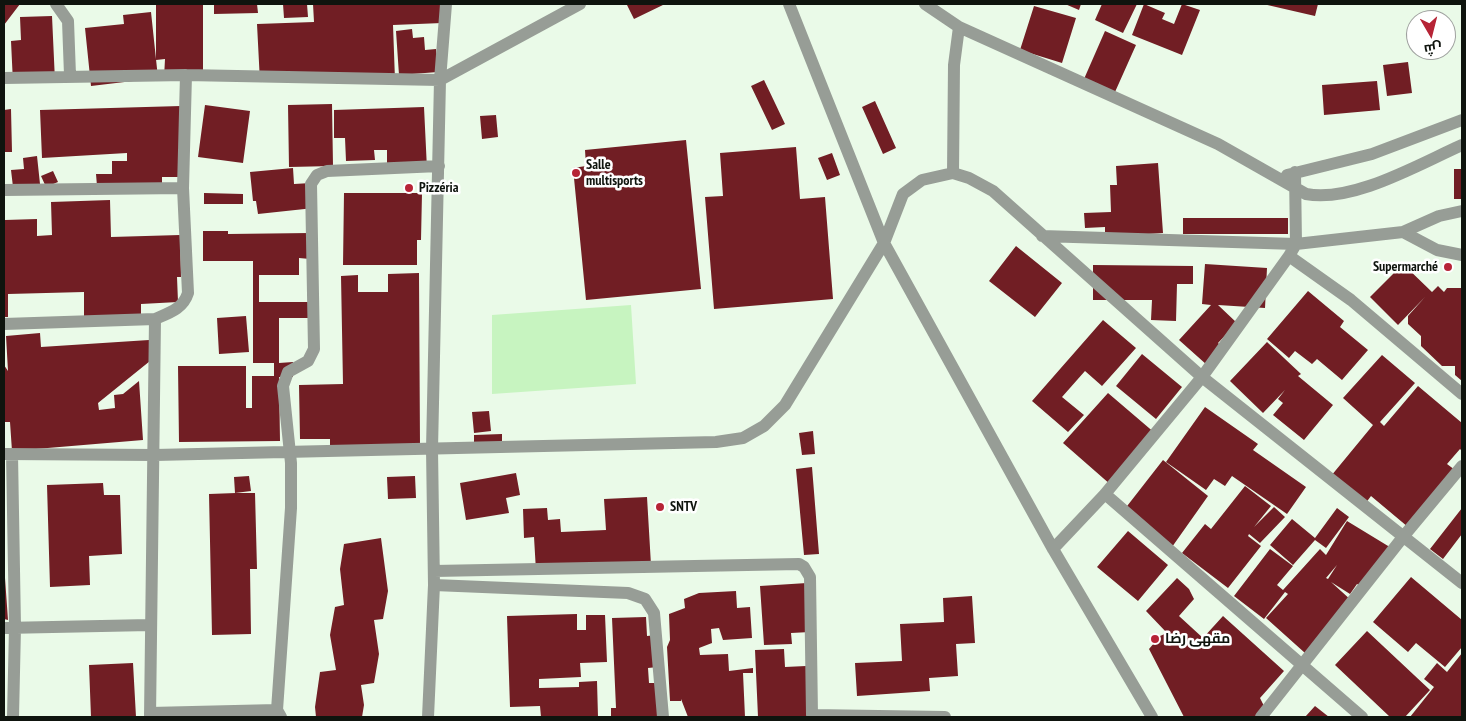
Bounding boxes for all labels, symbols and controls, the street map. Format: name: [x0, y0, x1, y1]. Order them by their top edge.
north arrow: [1406, 10, 1456, 60]
text: ش: [1423, 39, 1443, 59]
place label: Salle multisports: [586, 157, 643, 190]
marker: Salle multisports: [570, 167, 582, 179]
place label: Pizzéria: [419, 180, 458, 196]
marker: Pizzéria: [403, 182, 415, 194]
place label: Supermarché: [1373, 259, 1438, 275]
marker: Supermarché: [1442, 261, 1454, 273]
place label: SNTV: [670, 499, 697, 515]
marker: SNTV: [654, 501, 666, 513]
place label: مقهى رضا: [1165, 631, 1230, 647]
marker: مقهى رضا: [1149, 633, 1161, 645]

